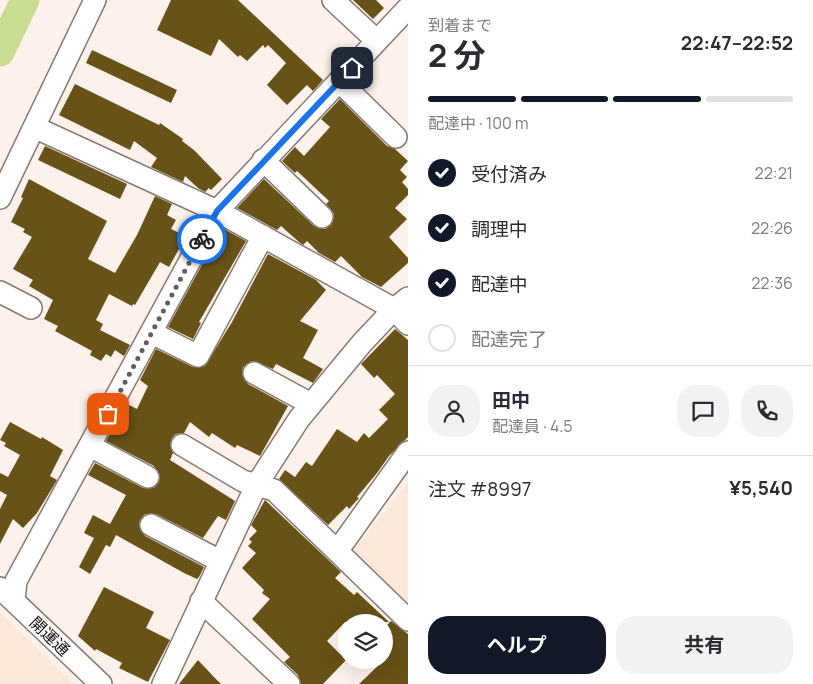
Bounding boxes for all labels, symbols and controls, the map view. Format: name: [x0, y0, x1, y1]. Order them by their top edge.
text: 到着まで: [428, 14, 492, 36]
text: 22:47–22:52: [681, 30, 793, 56]
text: 2 分: [428, 33, 485, 77]
pin: [331, 47, 373, 89]
icon: home: [338, 54, 366, 82]
text: 配達中 · 100 m: [428, 112, 529, 134]
icon: check: [428, 159, 456, 187]
text: 受付済み: [471, 161, 547, 187]
text: 22:21: [755, 162, 793, 184]
courier: [177, 214, 227, 264]
icon: check: [428, 214, 456, 242]
text: 調理中: [471, 216, 528, 242]
text: 22:26: [751, 217, 793, 239]
icon: bike: [188, 225, 216, 253]
icon: check: [428, 269, 456, 297]
text: 配達中: [471, 271, 528, 297]
text: 22:36: [751, 272, 793, 294]
text: 配達完了: [471, 326, 547, 352]
button: person: [428, 385, 480, 437]
button: chat: [677, 385, 729, 437]
button: phone: [741, 385, 793, 437]
text: 田中: [492, 387, 530, 413]
pin: [87, 393, 129, 435]
icon: bag: [94, 400, 122, 428]
text: 配達員 · 4.5: [492, 415, 572, 437]
text: ¥5,540: [729, 475, 793, 501]
text: 注文 #8997: [428, 476, 531, 502]
street label: 開運通: [25, 611, 75, 661]
map controls: [338, 614, 393, 669]
button: layers: [338, 614, 393, 669]
button: ヘルプ: [428, 616, 606, 674]
button: 共有: [616, 616, 793, 674]

